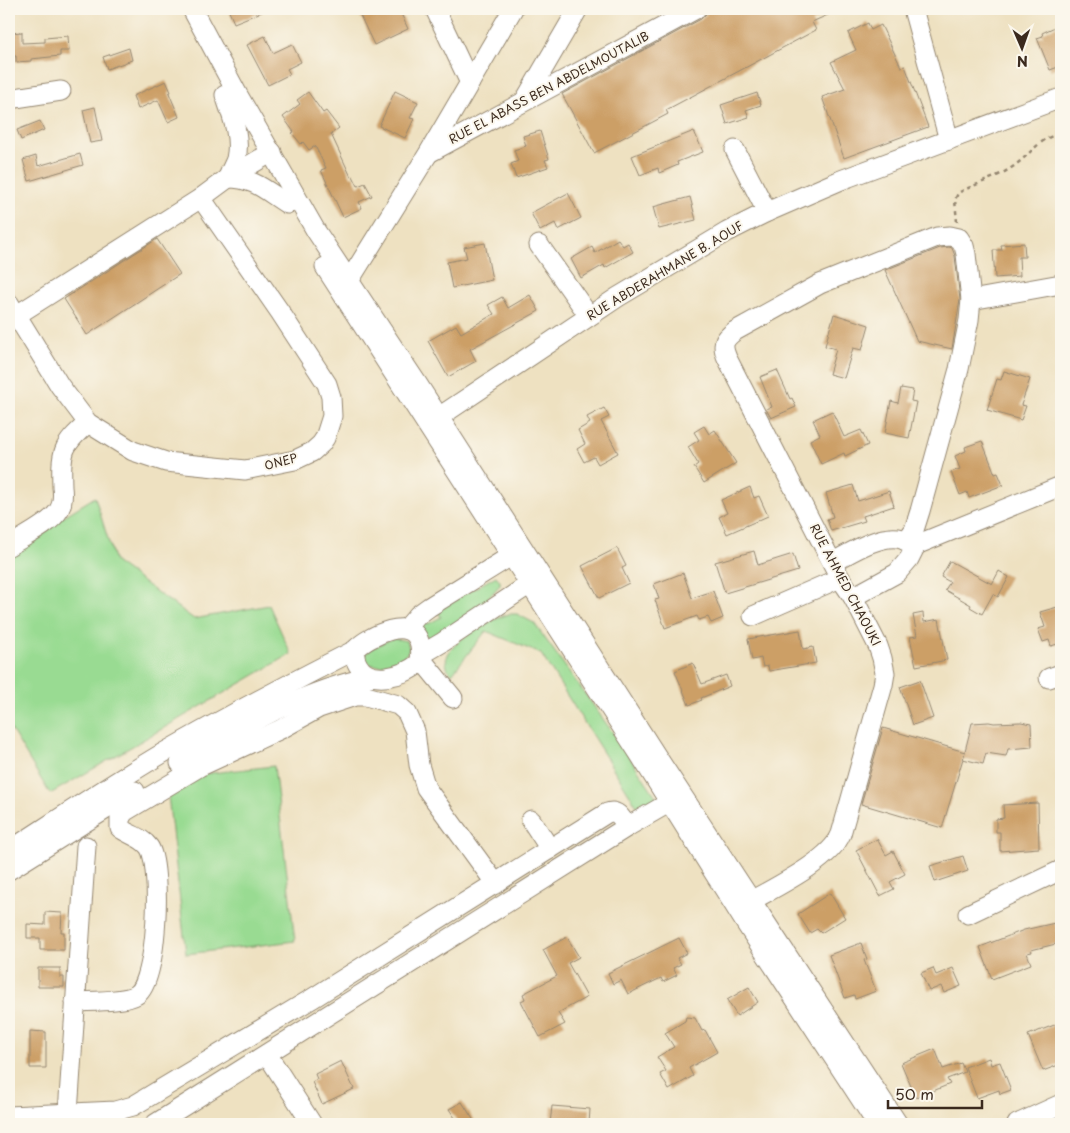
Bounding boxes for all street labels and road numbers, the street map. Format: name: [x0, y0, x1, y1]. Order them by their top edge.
street label: RUE EL ABASS BEN ABDELMOUTALIB: [445, 26, 652, 148]
street label: RUE ABDERAHMANE B. AOUF: [583, 216, 746, 324]
street label: ONEP: [262, 448, 299, 474]
street label: RUE AHMED CHAOUKI: [806, 520, 886, 649]

